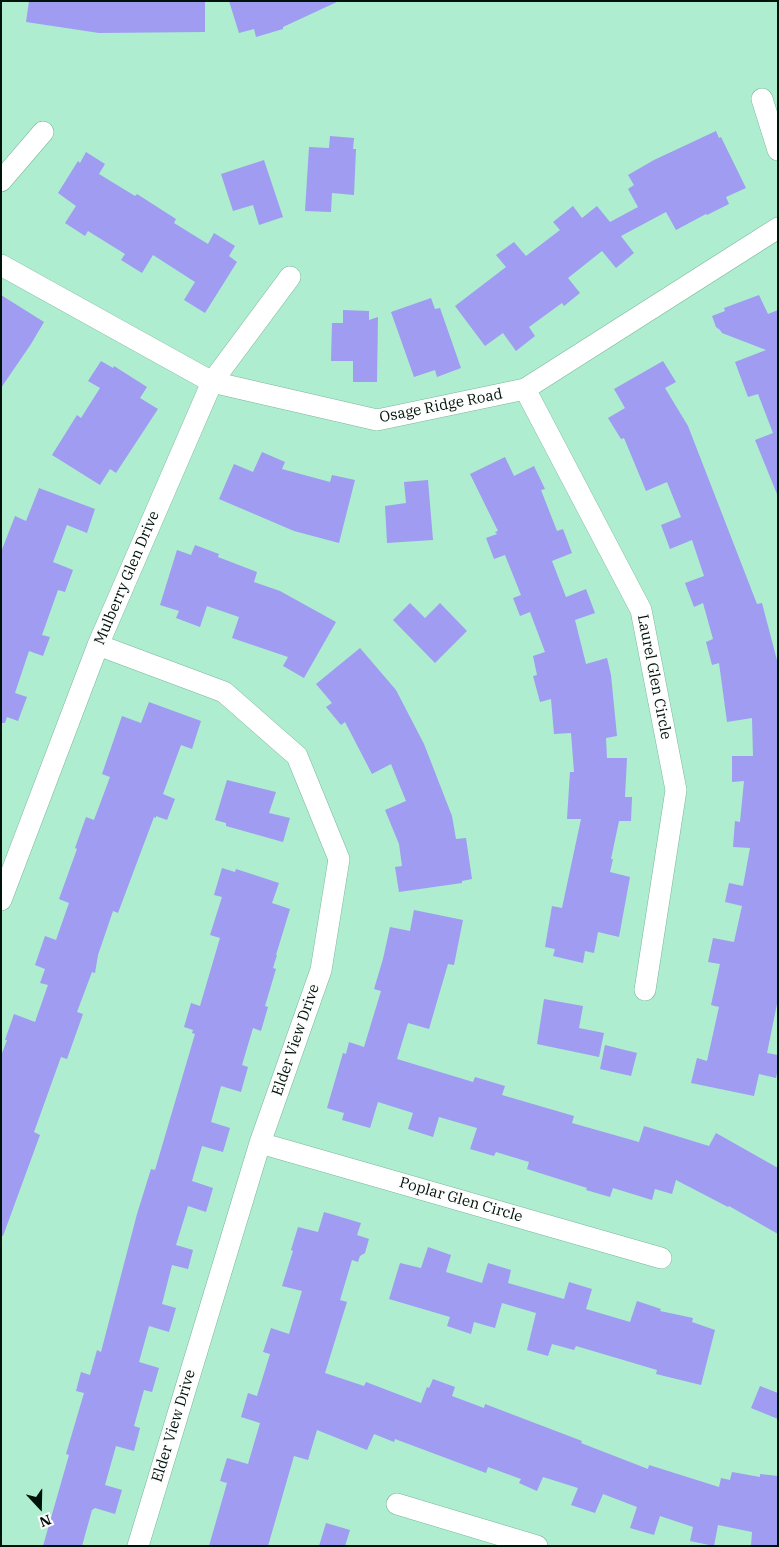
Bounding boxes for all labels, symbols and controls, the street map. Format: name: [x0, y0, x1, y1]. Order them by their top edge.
street label: Osage Ridge Road: [378, 385, 504, 427]
street label: Mulberry Glen Drive: [91, 508, 163, 648]
street label: Laurel Glen Circle: [633, 613, 675, 741]
street label: Elder View Drive: [268, 982, 324, 1098]
street label: Poplar Glen Circle: [397, 1174, 525, 1226]
street label: Elder View Drive: [148, 1368, 200, 1484]
north arrow: [15, 1482, 65, 1532]
text: N: [37, 1511, 54, 1531]

